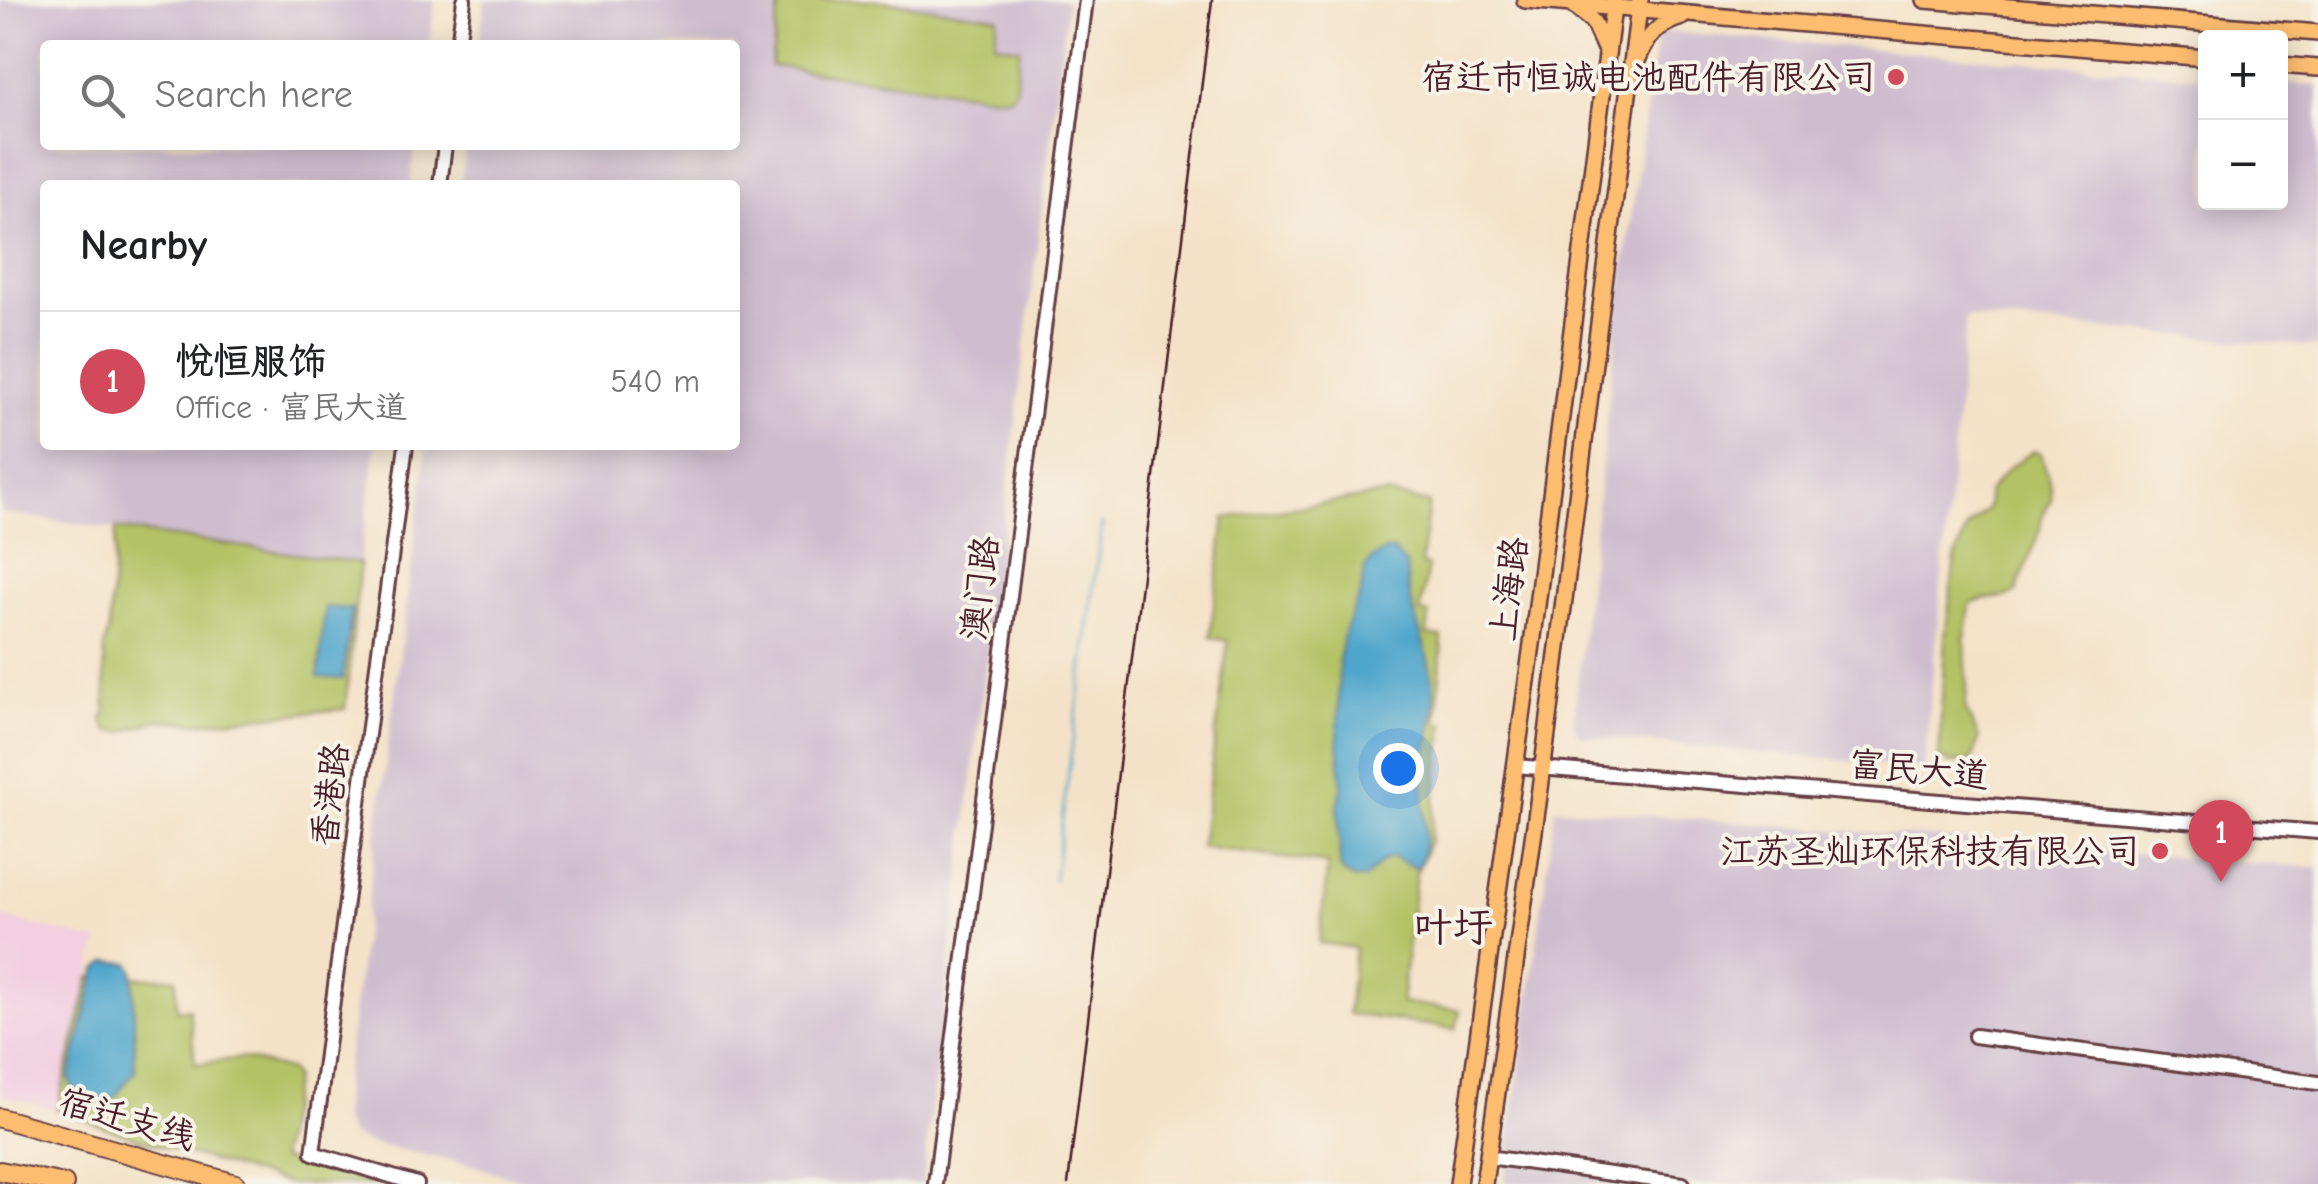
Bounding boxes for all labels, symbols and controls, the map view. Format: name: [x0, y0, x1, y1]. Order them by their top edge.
map controls: [2198, 30, 2288, 210]
button: +: [2198, 30, 2288, 120]
search box: [40, 40, 740, 150]
place label: 宿迁市恒诚电池配件有限公司: [1421, 57, 1876, 98]
marker: 宿迁市恒诚电池配件有限公司: [1885, 66, 1907, 88]
icon: search: [75, 68, 130, 123]
text: Search here: [155, 73, 353, 117]
button: −: [2198, 120, 2288, 210]
text: Nearby: [80, 221, 207, 270]
text: 悦恒服饰: [175, 340, 327, 384]
text: 1: [106, 363, 119, 400]
text: 540 m: [611, 363, 700, 400]
text: Office · 富民大道: [175, 389, 407, 426]
street label: 澳门路: [953, 533, 1007, 643]
street label: 上海路: [1482, 534, 1536, 644]
street label: 香港路: [303, 740, 357, 850]
your location: [1373, 743, 1424, 794]
street label: 富民大道: [1847, 743, 1991, 797]
pin: 1: [2188, 800, 2254, 882]
place label: 江苏圣灿环保科技有限公司: [1720, 831, 2140, 872]
marker: 江苏圣灿环保科技有限公司: [2149, 840, 2171, 862]
district label: 叶圩: [1413, 905, 1493, 951]
street label: 宿迁支线: [54, 1080, 200, 1158]

